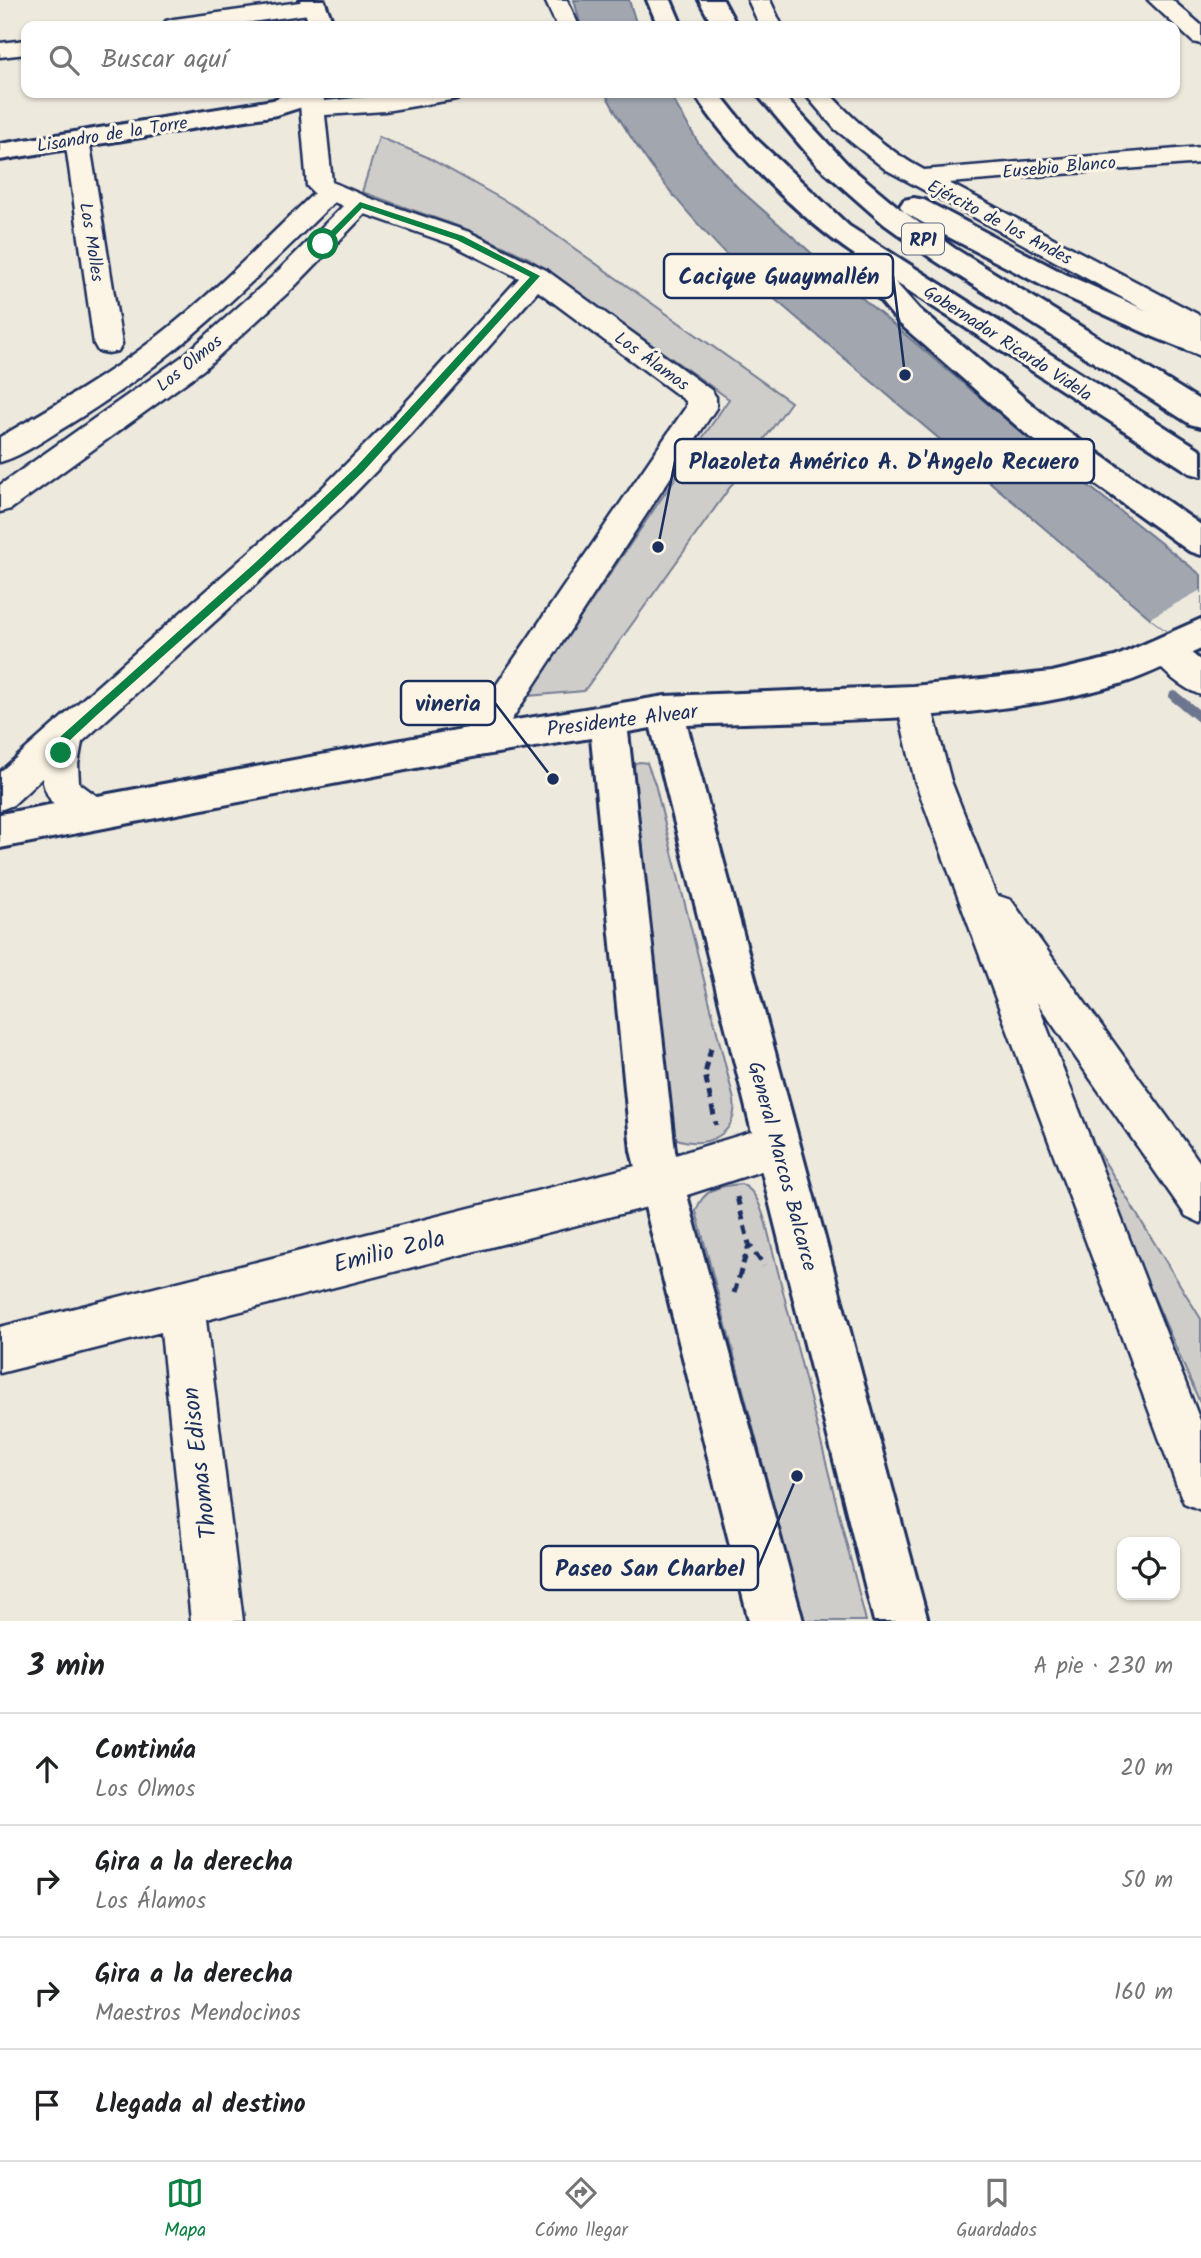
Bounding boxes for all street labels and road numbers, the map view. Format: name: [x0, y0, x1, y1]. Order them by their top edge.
street label: Lisandro de la Torre: [35, 109, 190, 162]
street label: Eusebio Blanco: [1001, 149, 1117, 188]
street label: Ejército de los Andes: [922, 173, 1077, 274]
street label: Los Molles: [70, 201, 111, 284]
road number: RP1: [902, 224, 944, 255]
street label: Gobernador Ricardo Videla: [917, 279, 1097, 410]
street label: Los Álamos: [607, 325, 695, 400]
street label: Los Olmos: [150, 328, 230, 400]
street label: Presidente Alvear: [545, 696, 701, 747]
street label: General Marcos Balcarce: [738, 1058, 826, 1276]
street label: Emilio Zola: [329, 1220, 449, 1285]
street label: Thomas Edison: [172, 1385, 229, 1541]

